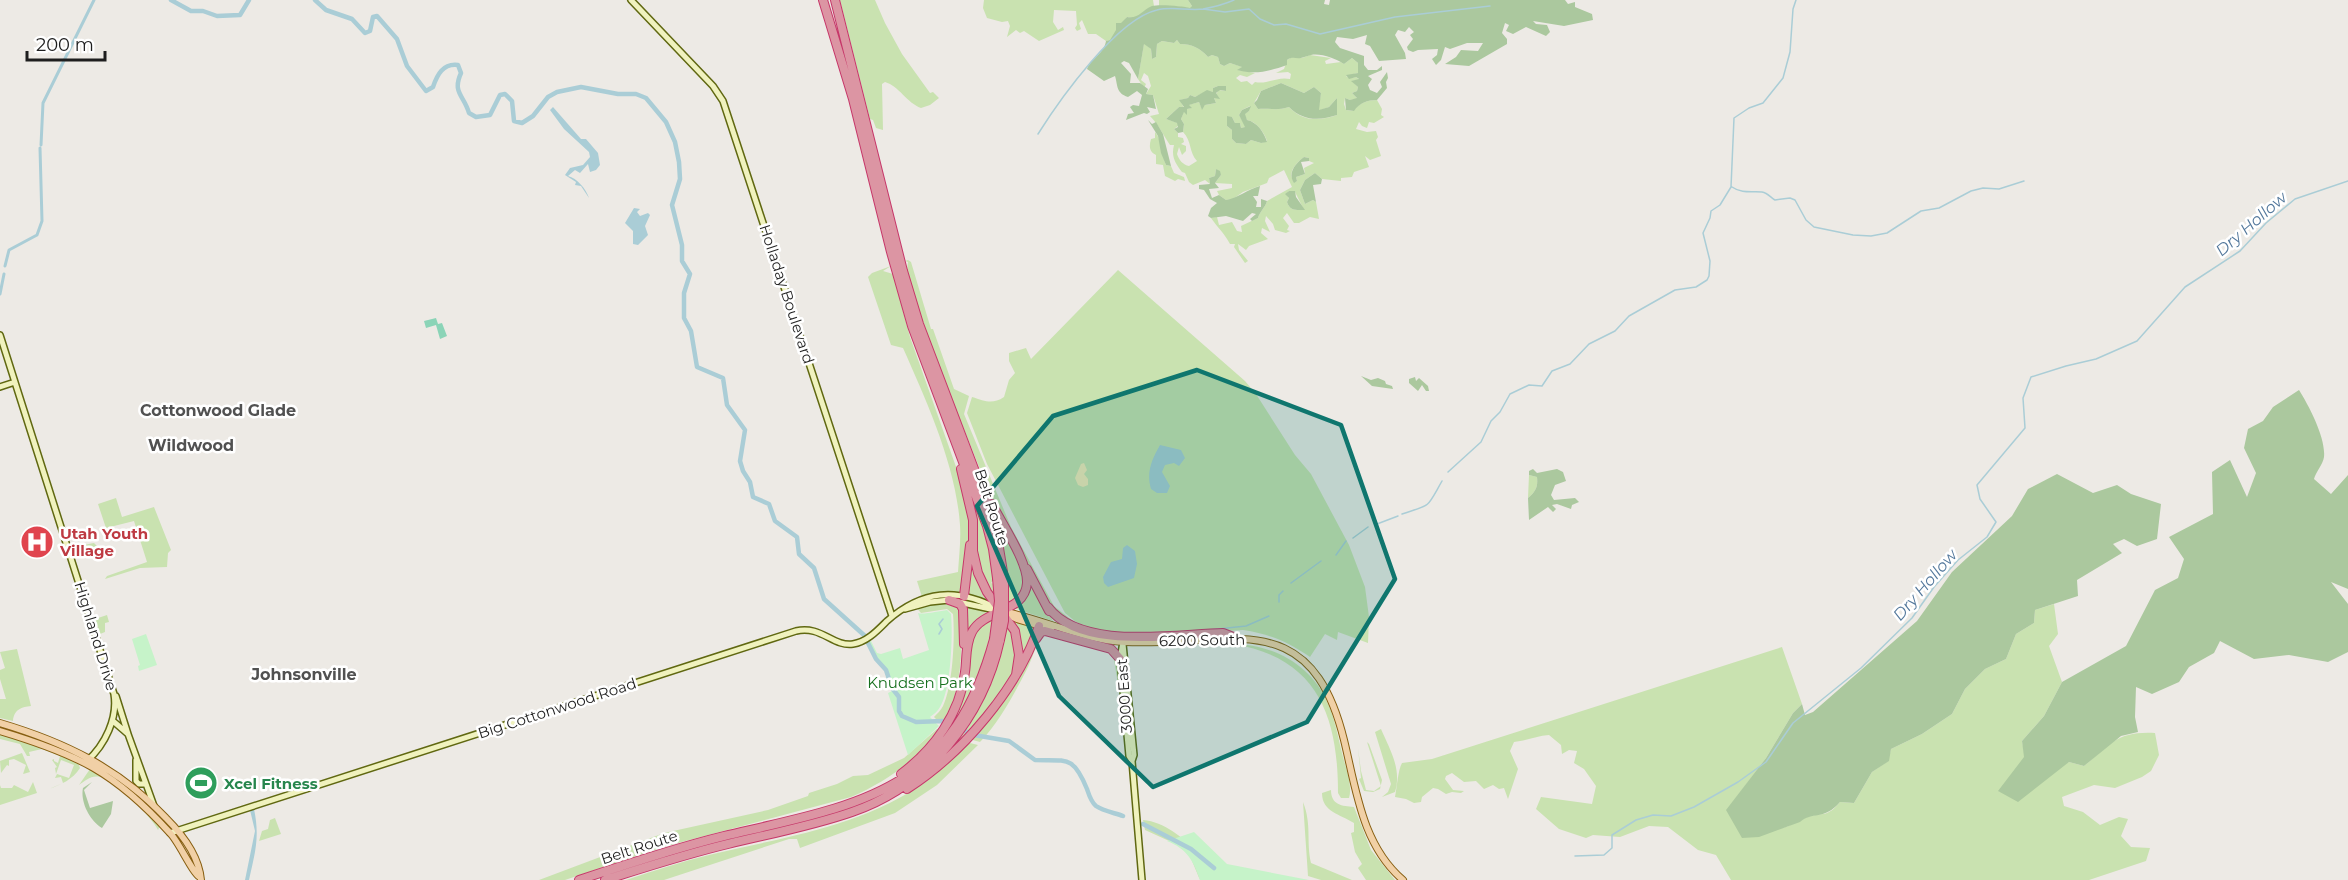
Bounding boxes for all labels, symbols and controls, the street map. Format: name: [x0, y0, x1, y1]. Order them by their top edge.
scale bar: [27, 24, 105, 62]
text: 200 m: [36, 34, 94, 56]
water label: Dry Hollow: [2212, 187, 2291, 260]
street label: Holladay Boulevard: [755, 222, 819, 366]
district label: Cottonwood Glade: [140, 401, 296, 420]
district label: Wildwood: [148, 436, 234, 455]
street label: Belt Route: [971, 466, 1013, 548]
hospital icon: Utah Youth Village: [19, 524, 55, 560]
place label: Utah Youth Village: [59, 524, 148, 560]
water label: Dry Hollow: [1889, 545, 1962, 624]
street label: Highland Drive: [70, 579, 122, 693]
street label: 6200 South: [1159, 630, 1245, 650]
street label: 3000 East: [1112, 658, 1136, 734]
district label: Johnsonville: [250, 665, 357, 684]
street label: Big Cottonwood Road: [475, 673, 639, 743]
park label: Knudsen Park: [867, 673, 973, 692]
sports icon: Xcel Fitness: [183, 765, 219, 801]
place label: Xcel Fitness: [224, 774, 318, 793]
street label: Belt Route: [598, 826, 680, 868]

